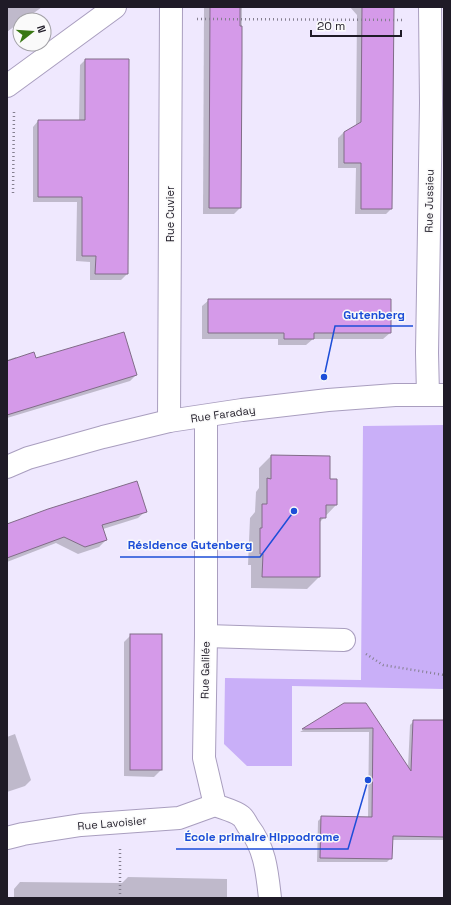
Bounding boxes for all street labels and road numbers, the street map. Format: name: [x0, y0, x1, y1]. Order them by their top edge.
street label: Rue Jussieu: [421, 169, 437, 233]
street label: Rue Cuvier: [163, 186, 177, 242]
street label: Rue Faraday: [190, 403, 256, 425]
street label: Rue Galilée: [197, 641, 213, 699]
street label: Rue Lavoisier: [77, 813, 147, 833]

